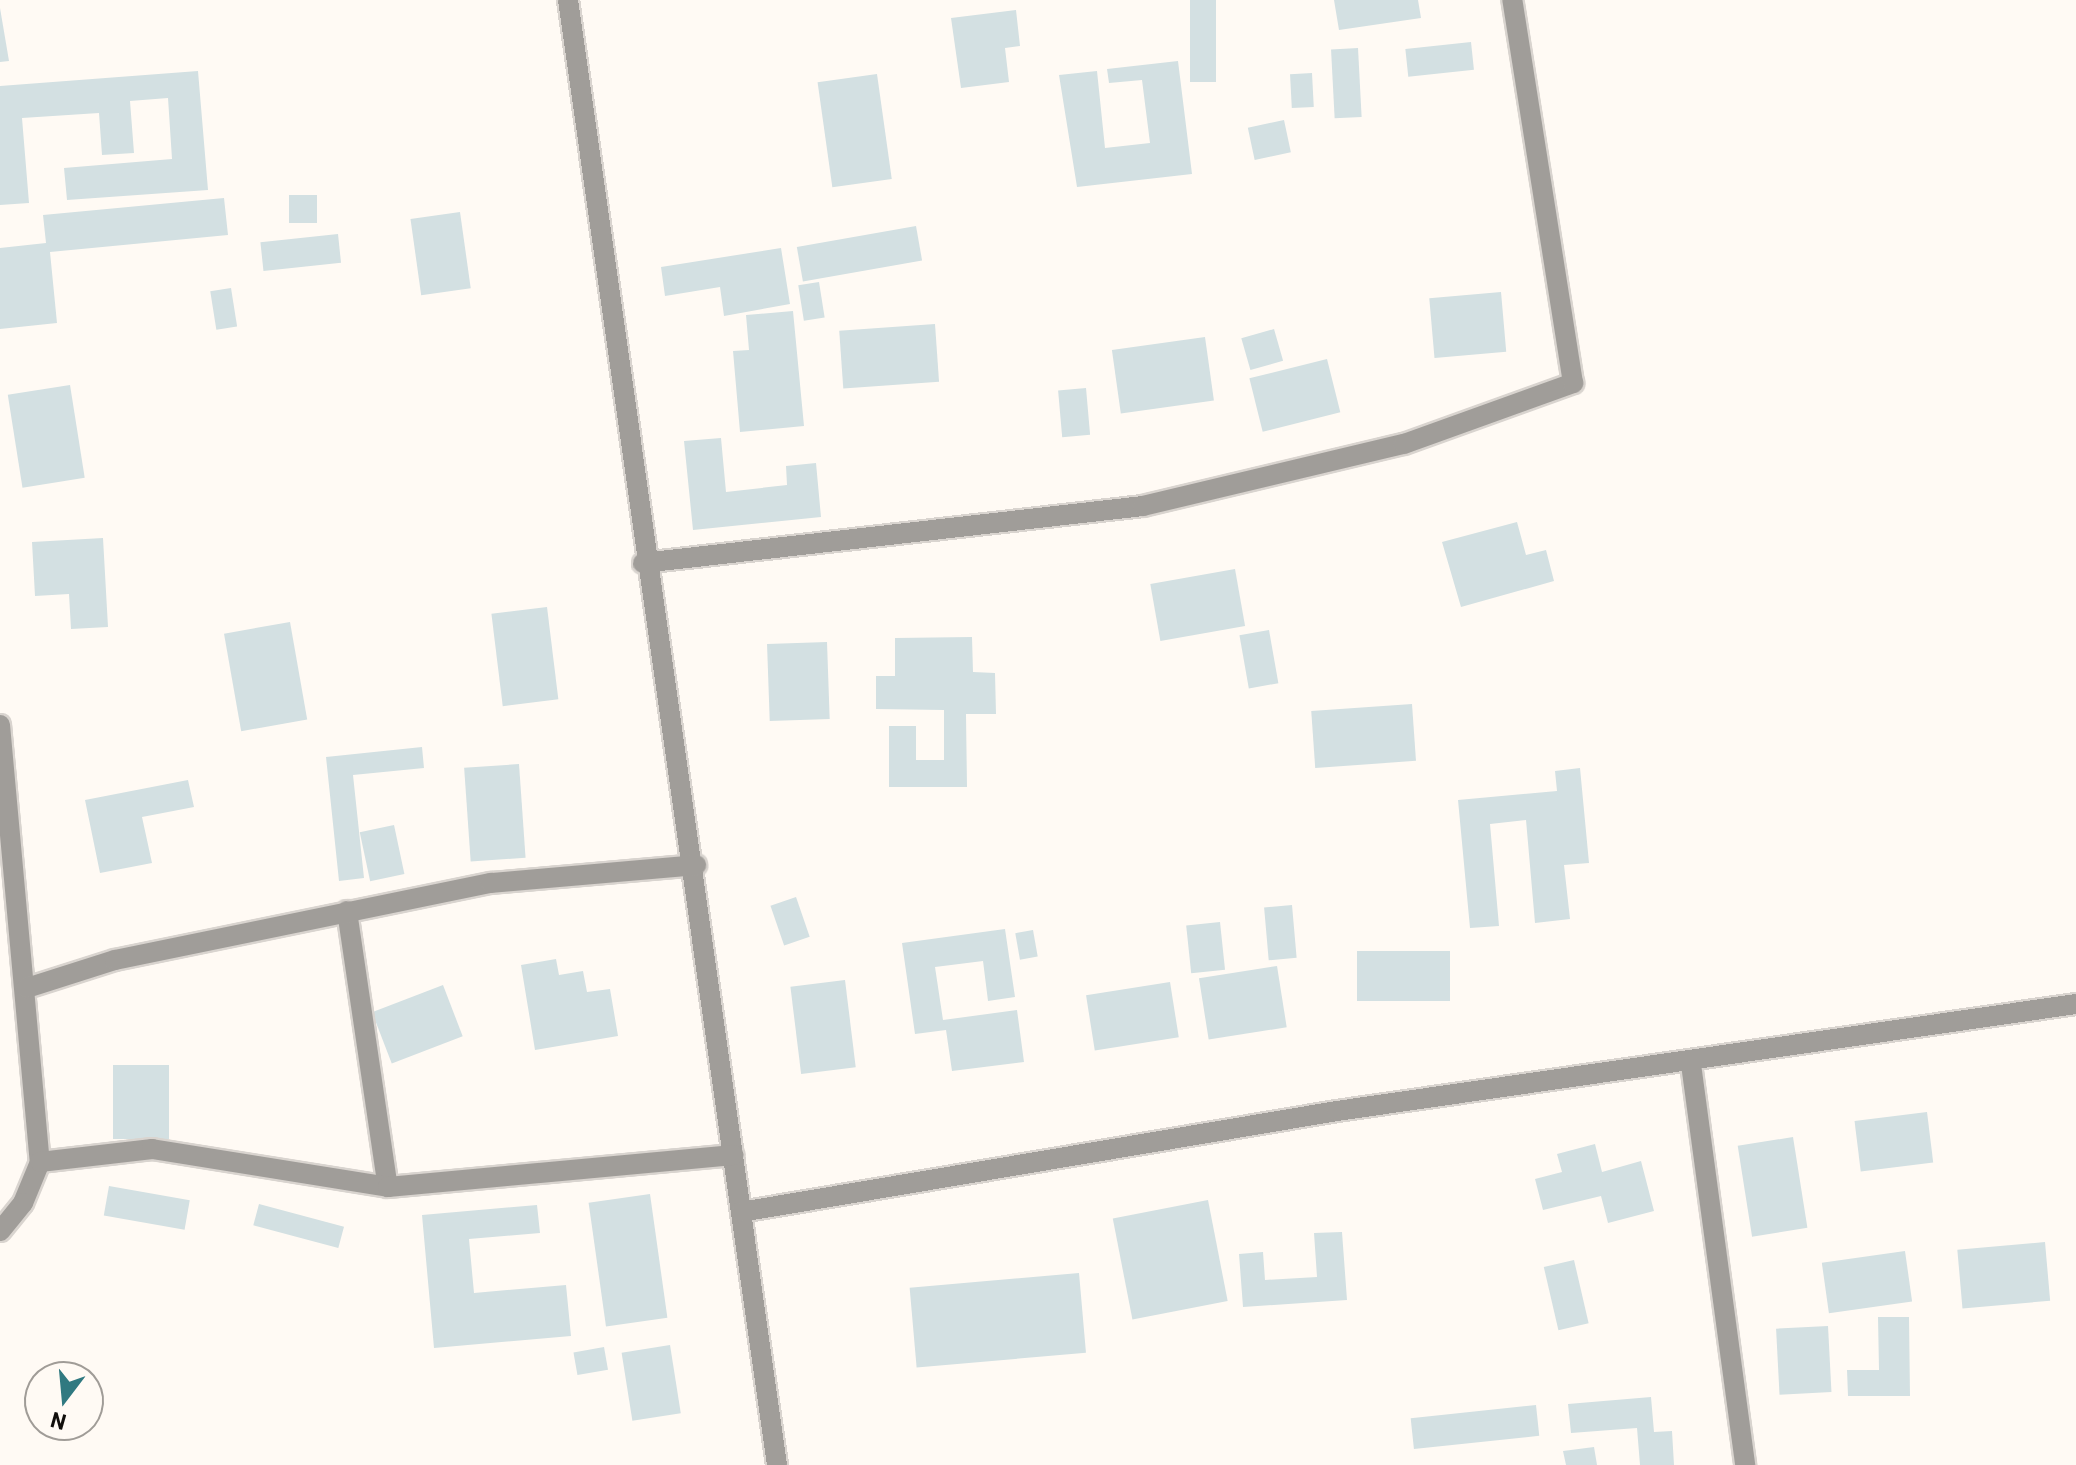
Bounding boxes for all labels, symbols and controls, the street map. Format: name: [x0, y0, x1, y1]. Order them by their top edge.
north arrow: [24, 1361, 104, 1441]
text: N: [47, 1408, 69, 1437]

